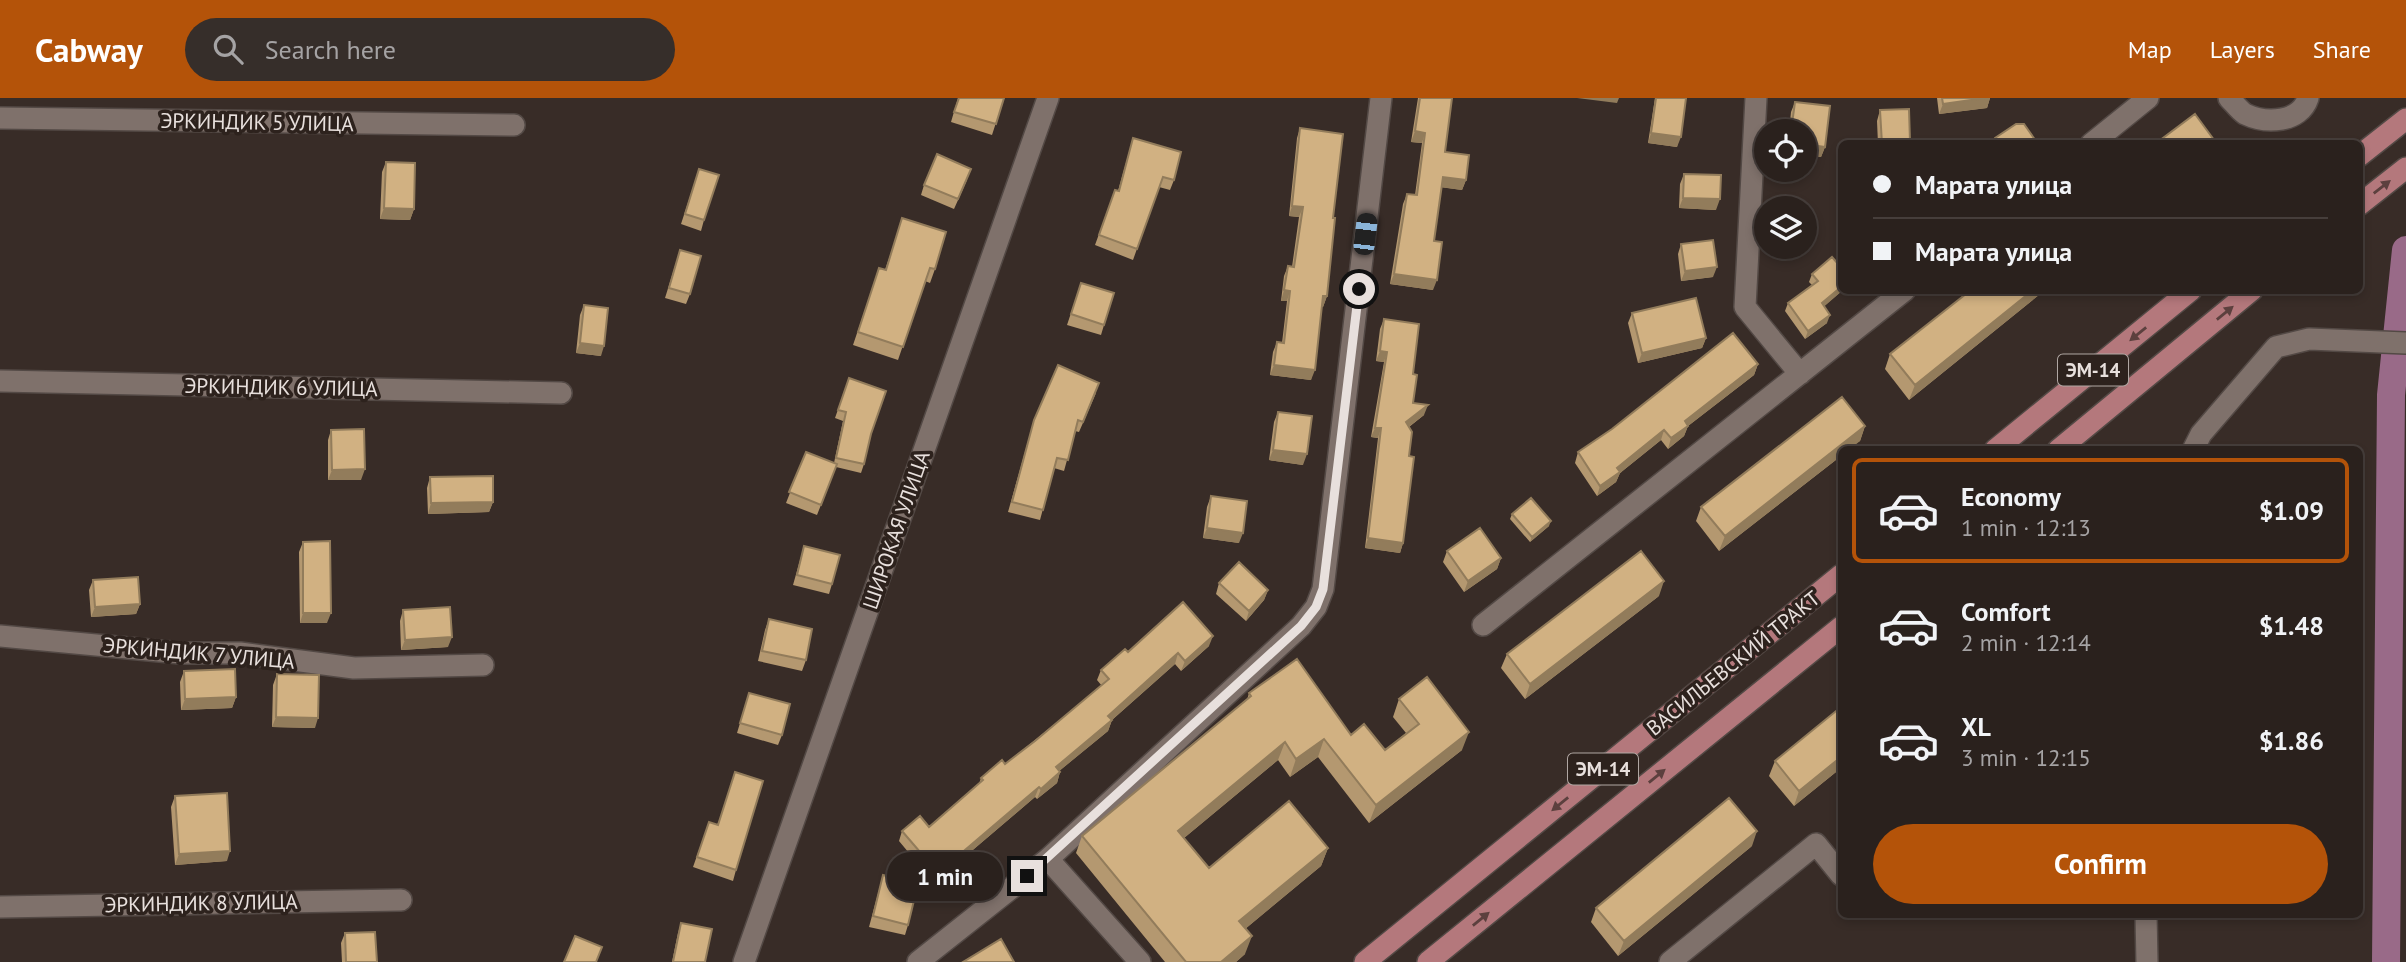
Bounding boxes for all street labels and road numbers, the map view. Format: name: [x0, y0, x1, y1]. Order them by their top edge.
street label: ЭРКИНДИК 5 УЛИЦА: [160, 107, 355, 137]
road number: ЭМ-14: [2058, 354, 2128, 386]
street label: ЭРКИНДИК 6 УЛИЦА: [184, 372, 379, 402]
street label: ШИРОКАЯ УЛИЦА: [856, 447, 936, 613]
street label: ВАСИЛЬЕВСКИЙ ТРАКТ: [1641, 584, 1826, 741]
street label: ЭРКИНДИК 7 УЛИЦА: [102, 631, 297, 675]
road number: ЭМ-14: [1568, 754, 1638, 784]
street label: ЭРКИНДИК 8 УЛИЦА: [104, 888, 299, 918]

